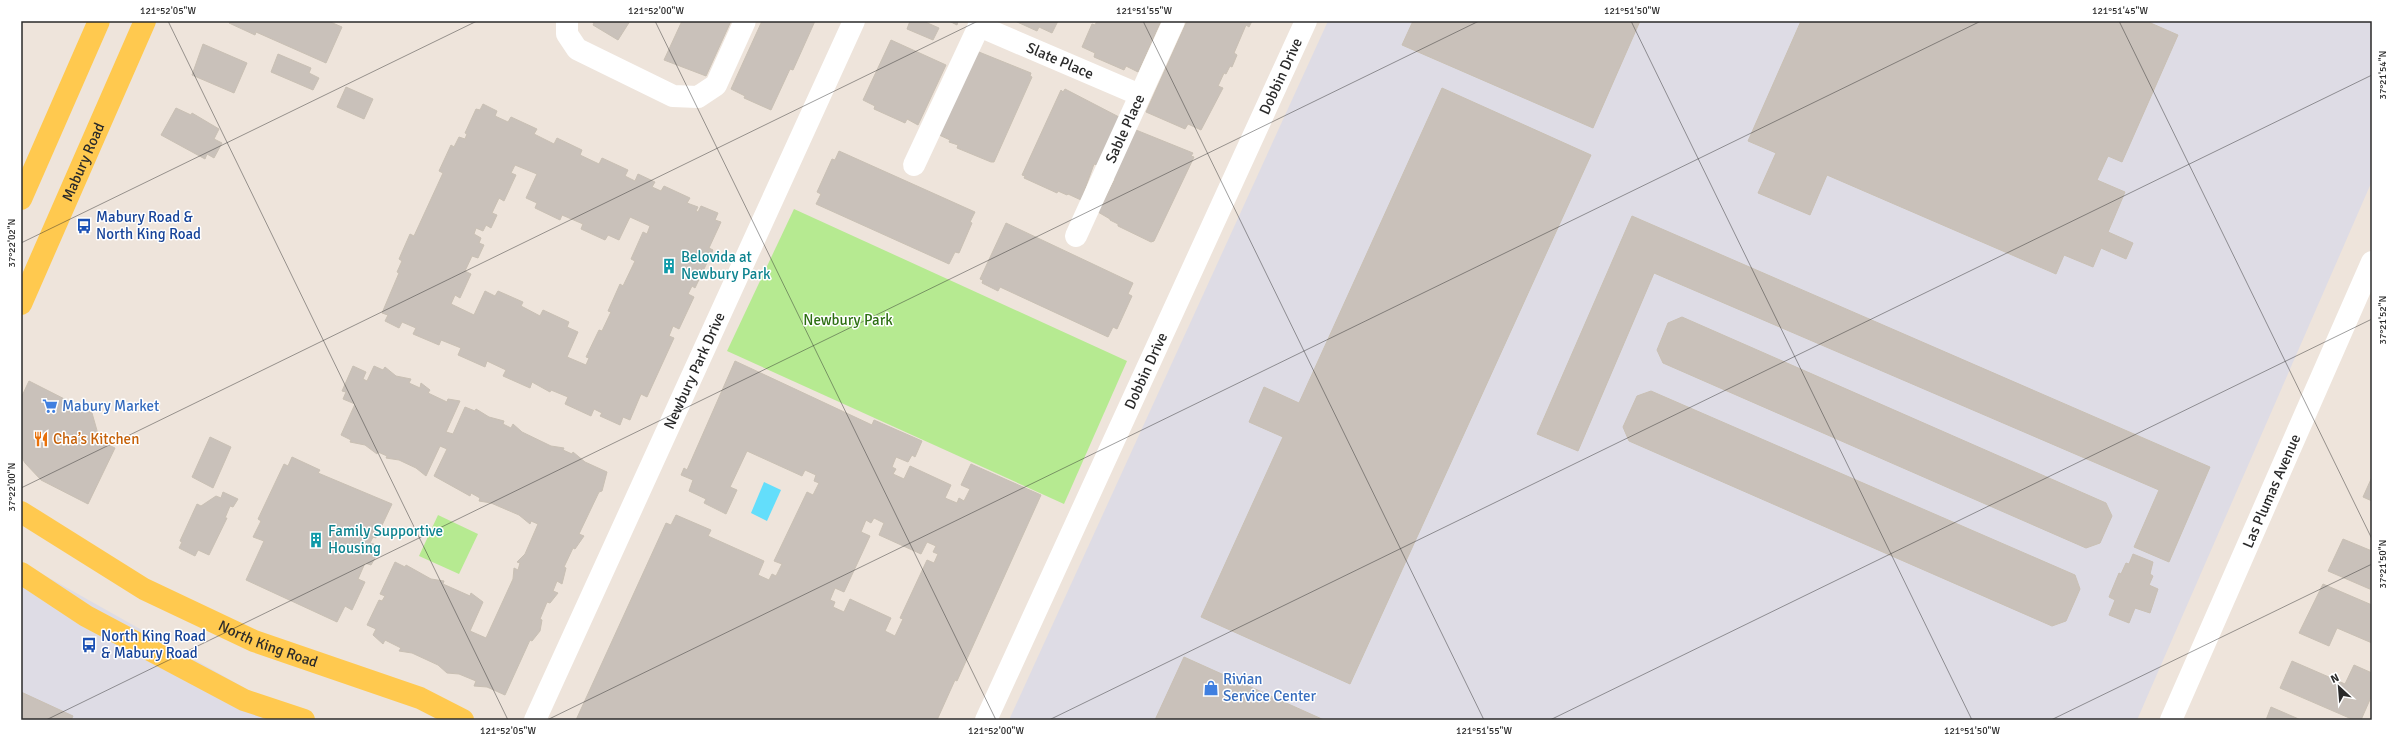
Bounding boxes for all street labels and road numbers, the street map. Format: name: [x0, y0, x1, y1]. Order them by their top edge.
street label: Dobbin Drive: [1255, 35, 1306, 118]
street label: Slate Place: [1024, 38, 1096, 83]
street label: Sable Place: [1101, 91, 1148, 166]
street label: Mabury Road: [58, 120, 108, 204]
street label: Newbury Park Drive: [660, 309, 729, 432]
street label: Dobbin Drive: [1120, 330, 1171, 412]
street label: Las Plumas Avenue: [2239, 431, 2304, 551]
street label: North King Road: [215, 616, 320, 671]

